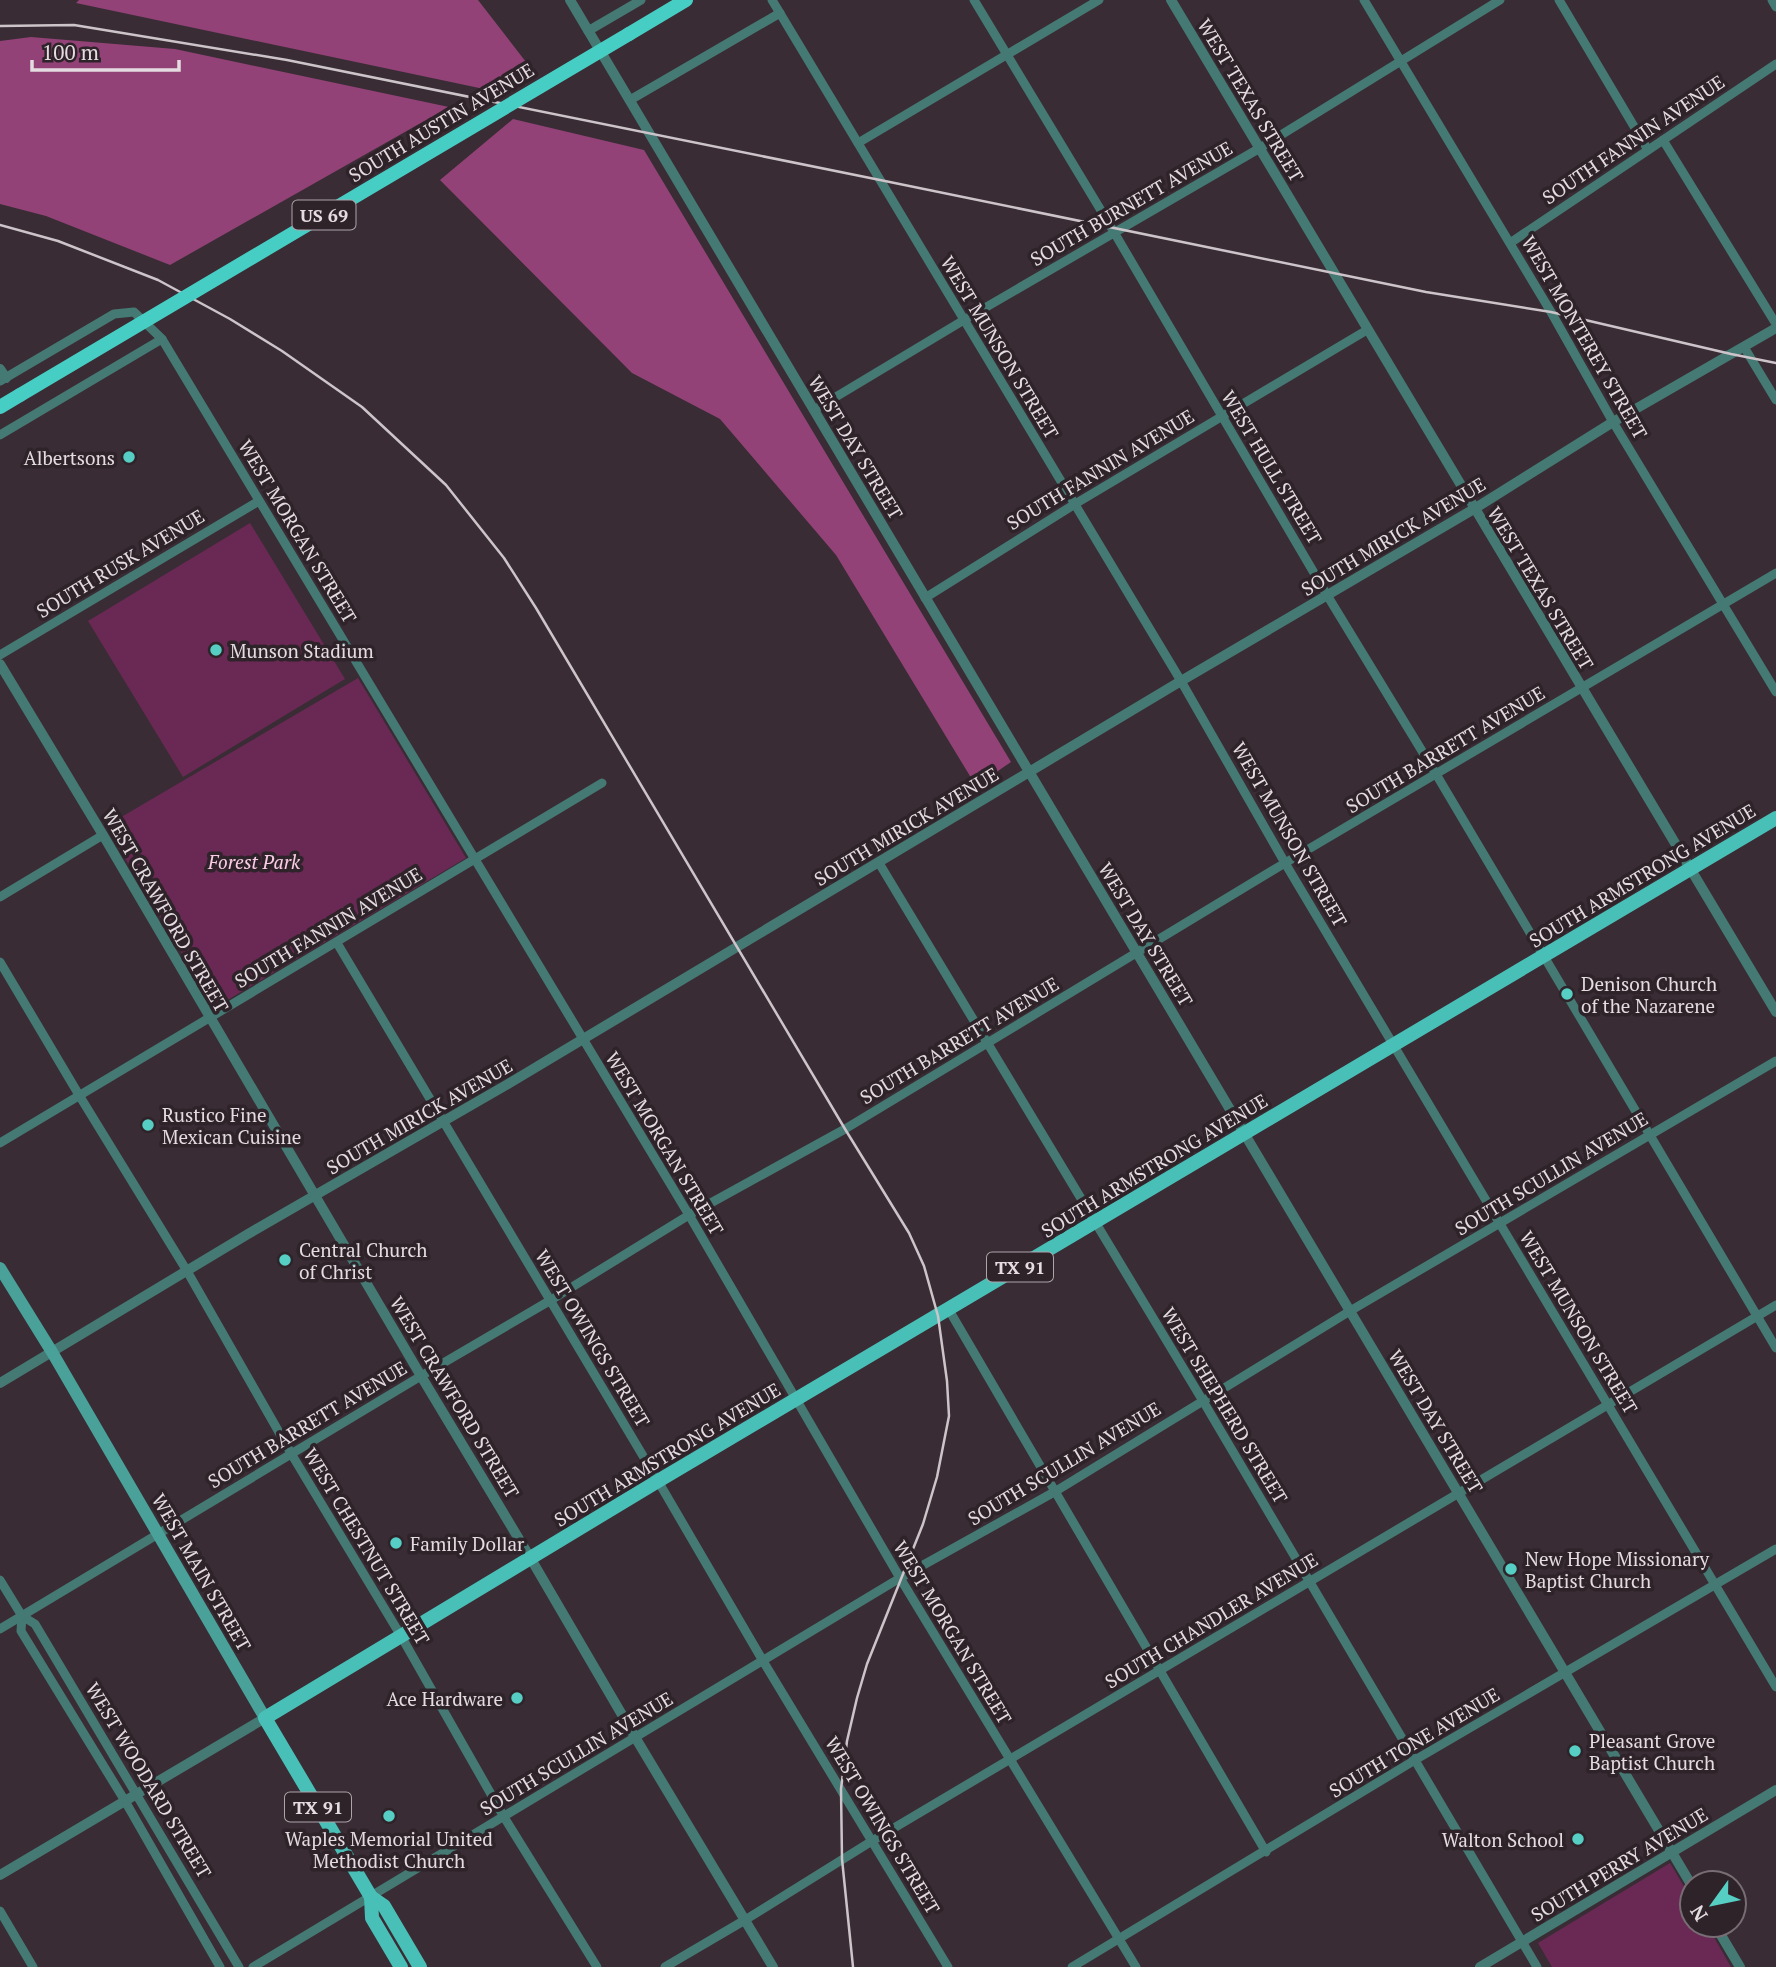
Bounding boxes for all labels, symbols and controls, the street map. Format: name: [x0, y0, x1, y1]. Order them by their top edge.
street label: WEST TEXAS STREET: [1192, 14, 1310, 186]
scale bar: [32, 28, 178, 72]
text: 100 m: [42, 38, 99, 66]
street label: SOUTH AUSTIN AVENUE: [344, 57, 538, 187]
street label: SOUTH FANNIN AVENUE: [1537, 69, 1729, 209]
street label: SOUTH BURNETT AVENUE: [1025, 135, 1237, 271]
road number: US 69: [292, 200, 356, 230]
street label: WEST MONTEREY STREET: [1517, 231, 1654, 443]
street label: WEST MUNSON STREET: [935, 251, 1065, 443]
street label: WEST DAY STREET: [803, 370, 909, 524]
street label: WEST HULL STREET: [1216, 385, 1328, 549]
street label: SOUTH FANNIN AVENUE: [1002, 403, 1198, 535]
street label: WEST MORGAN STREET: [233, 435, 363, 628]
place label: Albertsons: [24, 445, 115, 470]
marker: Albertsons: [121, 449, 137, 465]
street label: SOUTH MIRICK AVENUE: [1296, 471, 1490, 601]
street label: WEST TEXAS STREET: [1482, 502, 1600, 674]
street label: SOUTH RUSK AVENUE: [31, 503, 209, 623]
place label: Munson Stadium: [230, 638, 374, 663]
marker: Munson Stadium: [208, 642, 224, 658]
street label: SOUTH BARRETT AVENUE: [1341, 680, 1549, 818]
street label: WEST MUNSON STREET: [1227, 737, 1353, 931]
street label: SOUTH MIRICK AVENUE: [809, 761, 1003, 891]
street label: SOUTH ARMSTRONG AVENUE: [1524, 797, 1760, 953]
street label: WEST CRAWFORD STREET: [97, 804, 235, 1017]
park label: Forest Park: [207, 849, 301, 874]
street label: WEST DAY STREET: [1093, 857, 1199, 1011]
street label: SOUTH FANNIN AVENUE: [230, 861, 426, 993]
street label: SOUTH BARRETT AVENUE: [855, 971, 1063, 1109]
place label: Denison Church of the Nazarene: [1581, 971, 1717, 1018]
marker: Denison Church of the Nazarene: [1559, 986, 1575, 1002]
street label: WEST MORGAN STREET: [600, 1047, 730, 1240]
street label: SOUTH MIRICK AVENUE: [321, 1052, 517, 1180]
street label: SOUTH ARMSTRONG AVENUE: [1036, 1087, 1272, 1243]
place label: Rustico Fine Mexican Cuisine: [162, 1102, 301, 1149]
street label: SOUTH SCULLIN AVENUE: [1450, 1105, 1652, 1241]
marker: Rustico Fine Mexican Cuisine: [140, 1117, 156, 1133]
street label: WEST MUNSON STREET: [1514, 1226, 1644, 1418]
place label: Central Church of Christ: [299, 1237, 428, 1284]
street label: WEST OWINGS STREET: [530, 1245, 656, 1432]
marker: Central Church of Christ: [277, 1252, 293, 1268]
road number: TX 91: [987, 1252, 1053, 1282]
street label: WEST CRAWFORD STREET: [385, 1291, 525, 1503]
street label: WEST SHEPHERD STREET: [1156, 1302, 1294, 1508]
street label: WEST DAY STREET: [1383, 1344, 1489, 1498]
street label: SOUTH BARRETT AVENUE: [203, 1355, 411, 1493]
street label: SOUTH ARMSTRONG AVENUE: [549, 1376, 785, 1532]
street label: SOUTH SCULLIN AVENUE: [963, 1395, 1165, 1531]
street label: WEST CHESTNUT STREET: [298, 1443, 436, 1649]
street label: WEST MAIN STREET: [147, 1489, 257, 1656]
place label: Family Dollar: [410, 1531, 525, 1556]
marker: Family Dollar: [388, 1535, 404, 1551]
street label: WEST MORGAN STREET: [888, 1536, 1018, 1729]
street label: SOUTH CHANDLER AVENUE: [1100, 1546, 1322, 1694]
place label: New Hope Missionary Baptist Church: [1525, 1546, 1710, 1593]
marker: New Hope Missionary Baptist Church: [1503, 1561, 1519, 1577]
street label: WEST WOODARD STREET: [81, 1678, 218, 1883]
street label: SOUTH TONE AVENUE: [1324, 1681, 1504, 1803]
street label: SOUTH SCULLIN AVENUE: [475, 1685, 677, 1821]
place label: Ace Hardware: [386, 1686, 503, 1711]
marker: Ace Hardware: [509, 1690, 525, 1706]
place label: Pleasant Grove Baptist Church: [1589, 1728, 1715, 1775]
street label: WEST OWINGS STREET: [820, 1732, 946, 1919]
marker: Pleasant Grove Baptist Church: [1567, 1743, 1583, 1759]
road number: TX 91: [285, 1793, 351, 1822]
street label: SOUTH PERRY AVENUE: [1526, 1802, 1712, 1926]
marker: Waples Memorial United Methodist Church: [381, 1808, 397, 1824]
place label: Waples Memorial United Methodist Church: [285, 1826, 493, 1873]
place label: Walton School: [1442, 1827, 1564, 1852]
marker: Walton School: [1570, 1831, 1586, 1847]
north arrow: [1678, 1869, 1748, 1939]

